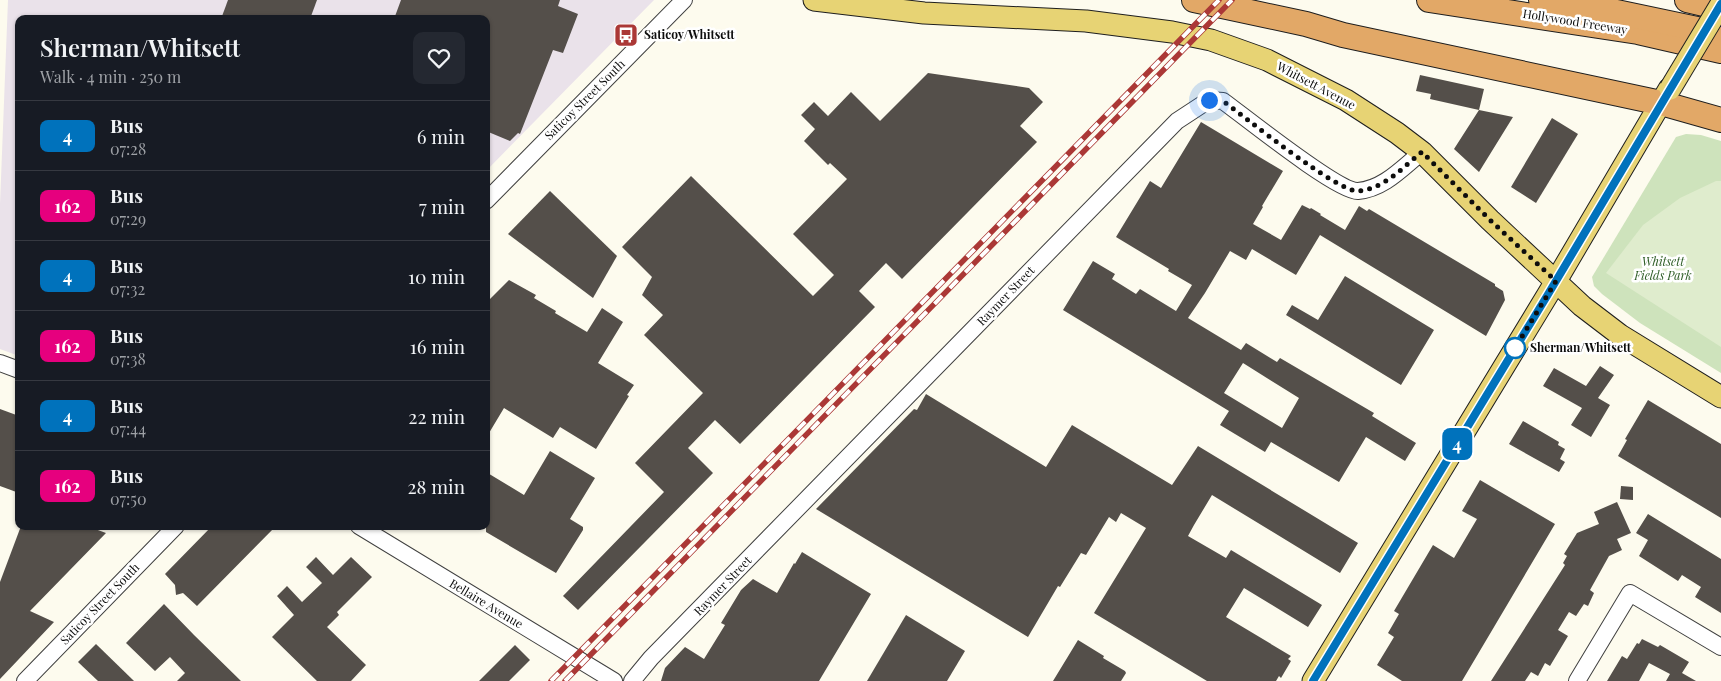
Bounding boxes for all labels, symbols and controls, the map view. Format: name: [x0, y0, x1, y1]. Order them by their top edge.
street label: Hollywood Freeway: [1522, 5, 1629, 37]
bus stop icon: Saticoy/Whitsett: [613, 22, 639, 48]
place label: Saticoy/Whitsett: [644, 26, 735, 42]
text: Sherman/Whitsett: [40, 31, 240, 63]
button: heart: [413, 32, 465, 84]
street label: Saticoy Street South: [541, 56, 628, 143]
street label: Whitsett Avenue: [1273, 57, 1359, 113]
text: Walk · 4 min · 250 m: [40, 66, 181, 87]
your location: [1197, 88, 1222, 113]
text: Bus: [110, 112, 143, 138]
text: 6 min: [417, 123, 465, 149]
text: 4: [63, 124, 72, 148]
text: 07:28: [110, 138, 146, 159]
text: Bus: [110, 182, 143, 208]
text: 7 min: [419, 193, 465, 219]
text: 162: [54, 194, 81, 218]
text: 07:29: [110, 208, 146, 229]
text: Bus: [110, 252, 143, 278]
park label: Whitsett Fields Park: [1633, 253, 1692, 283]
street label: Raymer Street: [973, 262, 1038, 328]
text: 10 min: [408, 263, 465, 289]
text: 4: [63, 264, 72, 288]
text: 07:32: [110, 278, 145, 299]
text: Bus: [110, 322, 143, 348]
text: 16 min: [410, 333, 465, 359]
text: 162: [54, 334, 81, 358]
marker: Sherman/Whitsett: [1504, 337, 1526, 359]
place label: Sherman/Whitsett: [1530, 339, 1632, 355]
text: 07:38: [110, 348, 146, 369]
text: Bus: [110, 392, 143, 418]
text: 22 min: [408, 403, 465, 429]
text: 4: [63, 404, 72, 428]
text: 07:44: [110, 418, 146, 439]
line badge: 4: [1441, 428, 1473, 460]
text: 4: [1452, 432, 1462, 456]
text: Bus: [110, 462, 143, 488]
text: 28 min: [408, 473, 465, 499]
text: 162: [54, 474, 81, 498]
text: 07:50: [110, 488, 147, 509]
street label: Raymer Street: [690, 552, 755, 618]
street label: Saticoy Street South: [56, 559, 142, 648]
street label: Bellaire Avenue: [447, 575, 526, 631]

